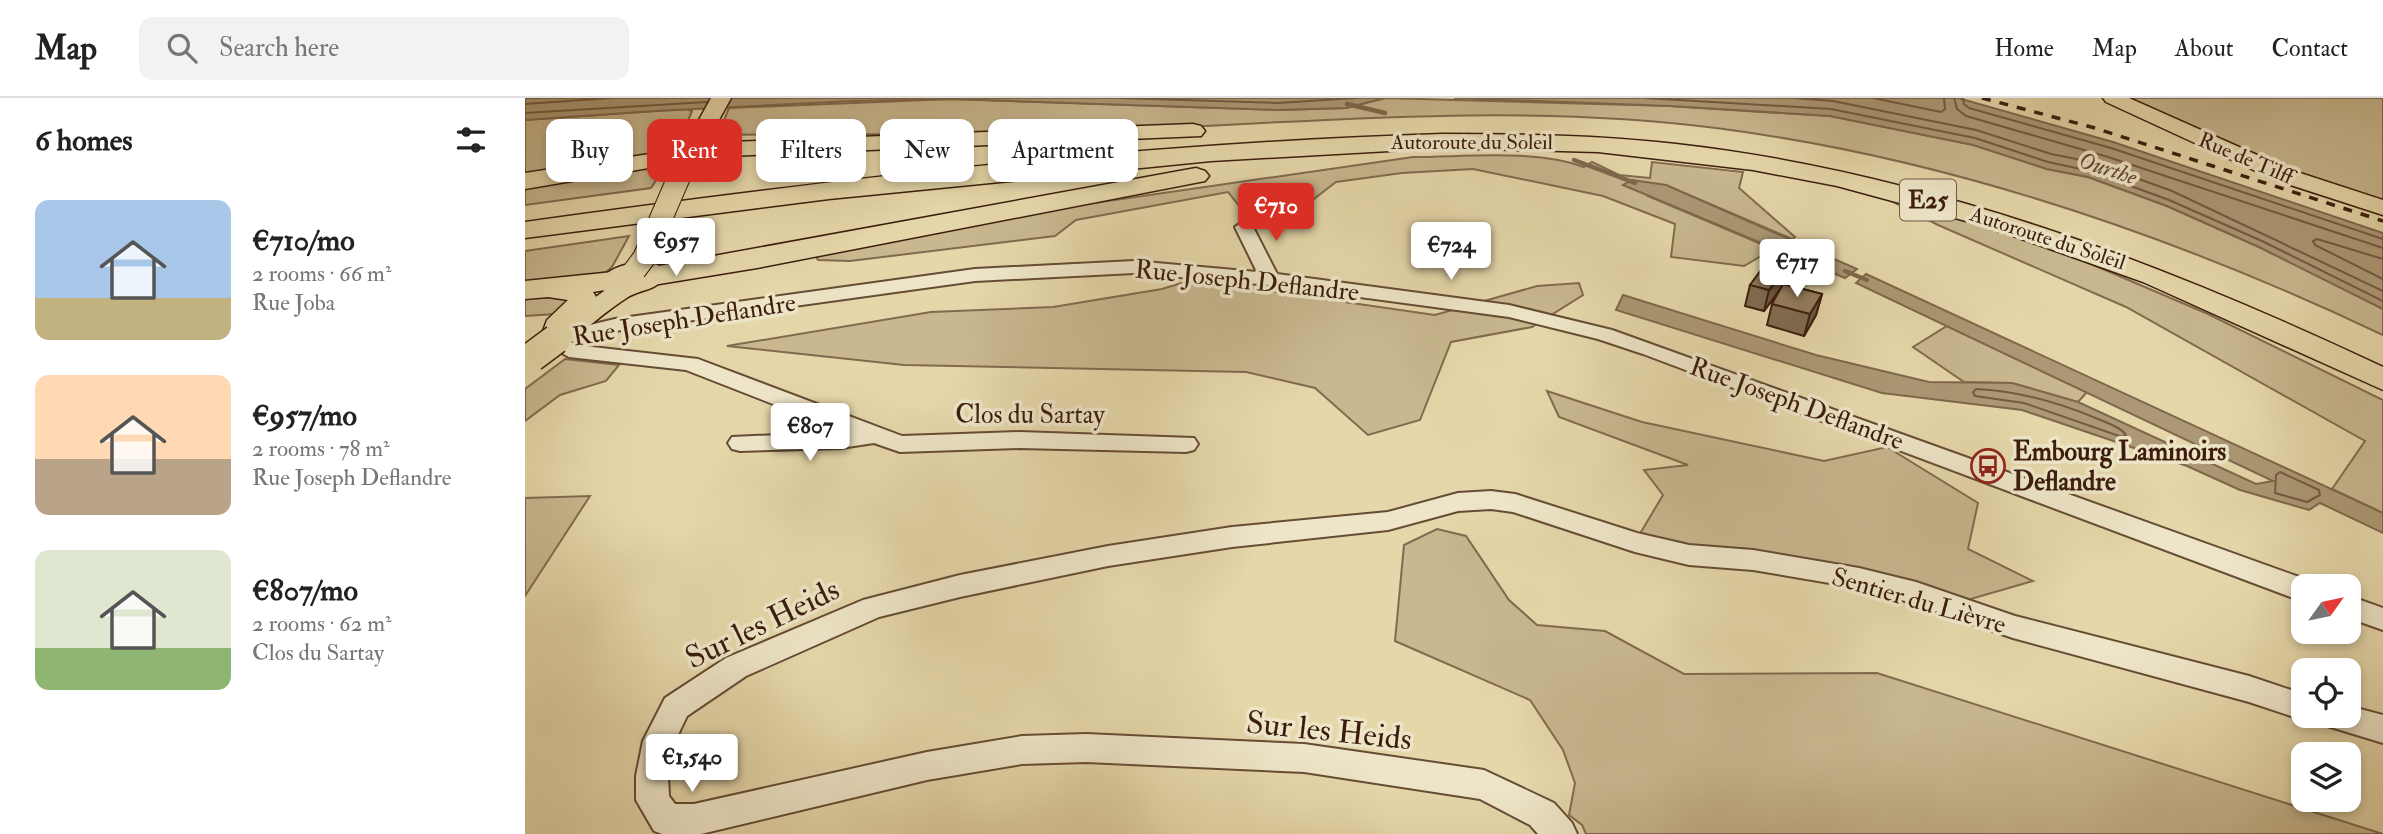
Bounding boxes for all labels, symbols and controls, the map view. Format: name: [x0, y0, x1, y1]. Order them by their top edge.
search box: [139, 17, 629, 80]
text: Map: [35, 28, 97, 69]
icon: search: [163, 29, 201, 67]
text: Search here: [219, 32, 339, 64]
text: Home: [1994, 33, 2054, 64]
text: Map: [2092, 33, 2137, 64]
text: About: [2175, 33, 2234, 64]
text: Contact: [2272, 33, 2348, 64]
chip: Buy: [546, 119, 633, 182]
chip: Rent: [647, 119, 742, 182]
chip: Filters: [756, 119, 866, 182]
chip: New: [880, 119, 974, 182]
chip: Apartment: [988, 119, 1138, 182]
icon: filters: [452, 121, 490, 159]
text: 6 homes: [35, 122, 133, 159]
street label: Rue de Tilff: [2194, 126, 2301, 192]
street label: Autoroute du Soleil: [1390, 129, 1554, 156]
water label: Ourthe: [2075, 145, 2141, 192]
road number: E25: [1900, 180, 1956, 220]
pin: €710: [1235, 184, 1317, 243]
text: €710: [1254, 191, 1298, 220]
street label: Autoroute du Soleil: [1966, 200, 2130, 277]
pin: €957: [635, 218, 717, 278]
text: €710/mo: [252, 222, 355, 259]
pin: €724: [1410, 222, 1492, 282]
text: €957: [653, 226, 699, 255]
icon: home: [91, 228, 175, 312]
text: €724: [1427, 230, 1475, 259]
pin: €717: [1756, 240, 1838, 299]
text: €717: [1776, 247, 1818, 276]
street label: Rue Joseph Deflandre: [1133, 253, 1361, 310]
text: 2 rooms · 66 m²: [252, 259, 391, 288]
street label: Rue Joseph Deflandre: [570, 287, 798, 354]
text: Rue Joba: [252, 288, 335, 317]
street label: Rue Joseph Deflandre: [1685, 350, 1908, 459]
text: €957/mo: [252, 397, 357, 434]
street label: Clos du Sartay: [955, 399, 1105, 431]
icon: home: [91, 403, 175, 487]
pin: €807: [769, 404, 851, 463]
text: €807: [787, 411, 833, 440]
text: 2 rooms · 78 m²: [252, 434, 390, 463]
place label: Embourg Laminoirs Deflandre: [2013, 436, 2226, 498]
bus stop icon: Embourg Laminoirs Deflandre: [1969, 447, 2007, 485]
text: Rue Joseph Deflandre: [252, 463, 451, 492]
street label: Sentier du Lièvre: [1828, 561, 2010, 641]
street label: Sur les Heids: [679, 569, 846, 678]
text: €807/mo: [252, 572, 358, 609]
north arrow: [2291, 574, 2361, 644]
map controls: [2291, 574, 2361, 812]
icon: home: [91, 578, 175, 662]
text: 2 rooms · 62 m²: [252, 609, 391, 638]
text: Clos du Sartay: [252, 638, 384, 667]
button: locate: [2291, 658, 2361, 728]
street label: Sur les Heids: [1244, 702, 1414, 760]
pin: €1,540: [635, 734, 749, 794]
text: €1,540: [662, 742, 722, 771]
button: layers: [2291, 742, 2361, 812]

